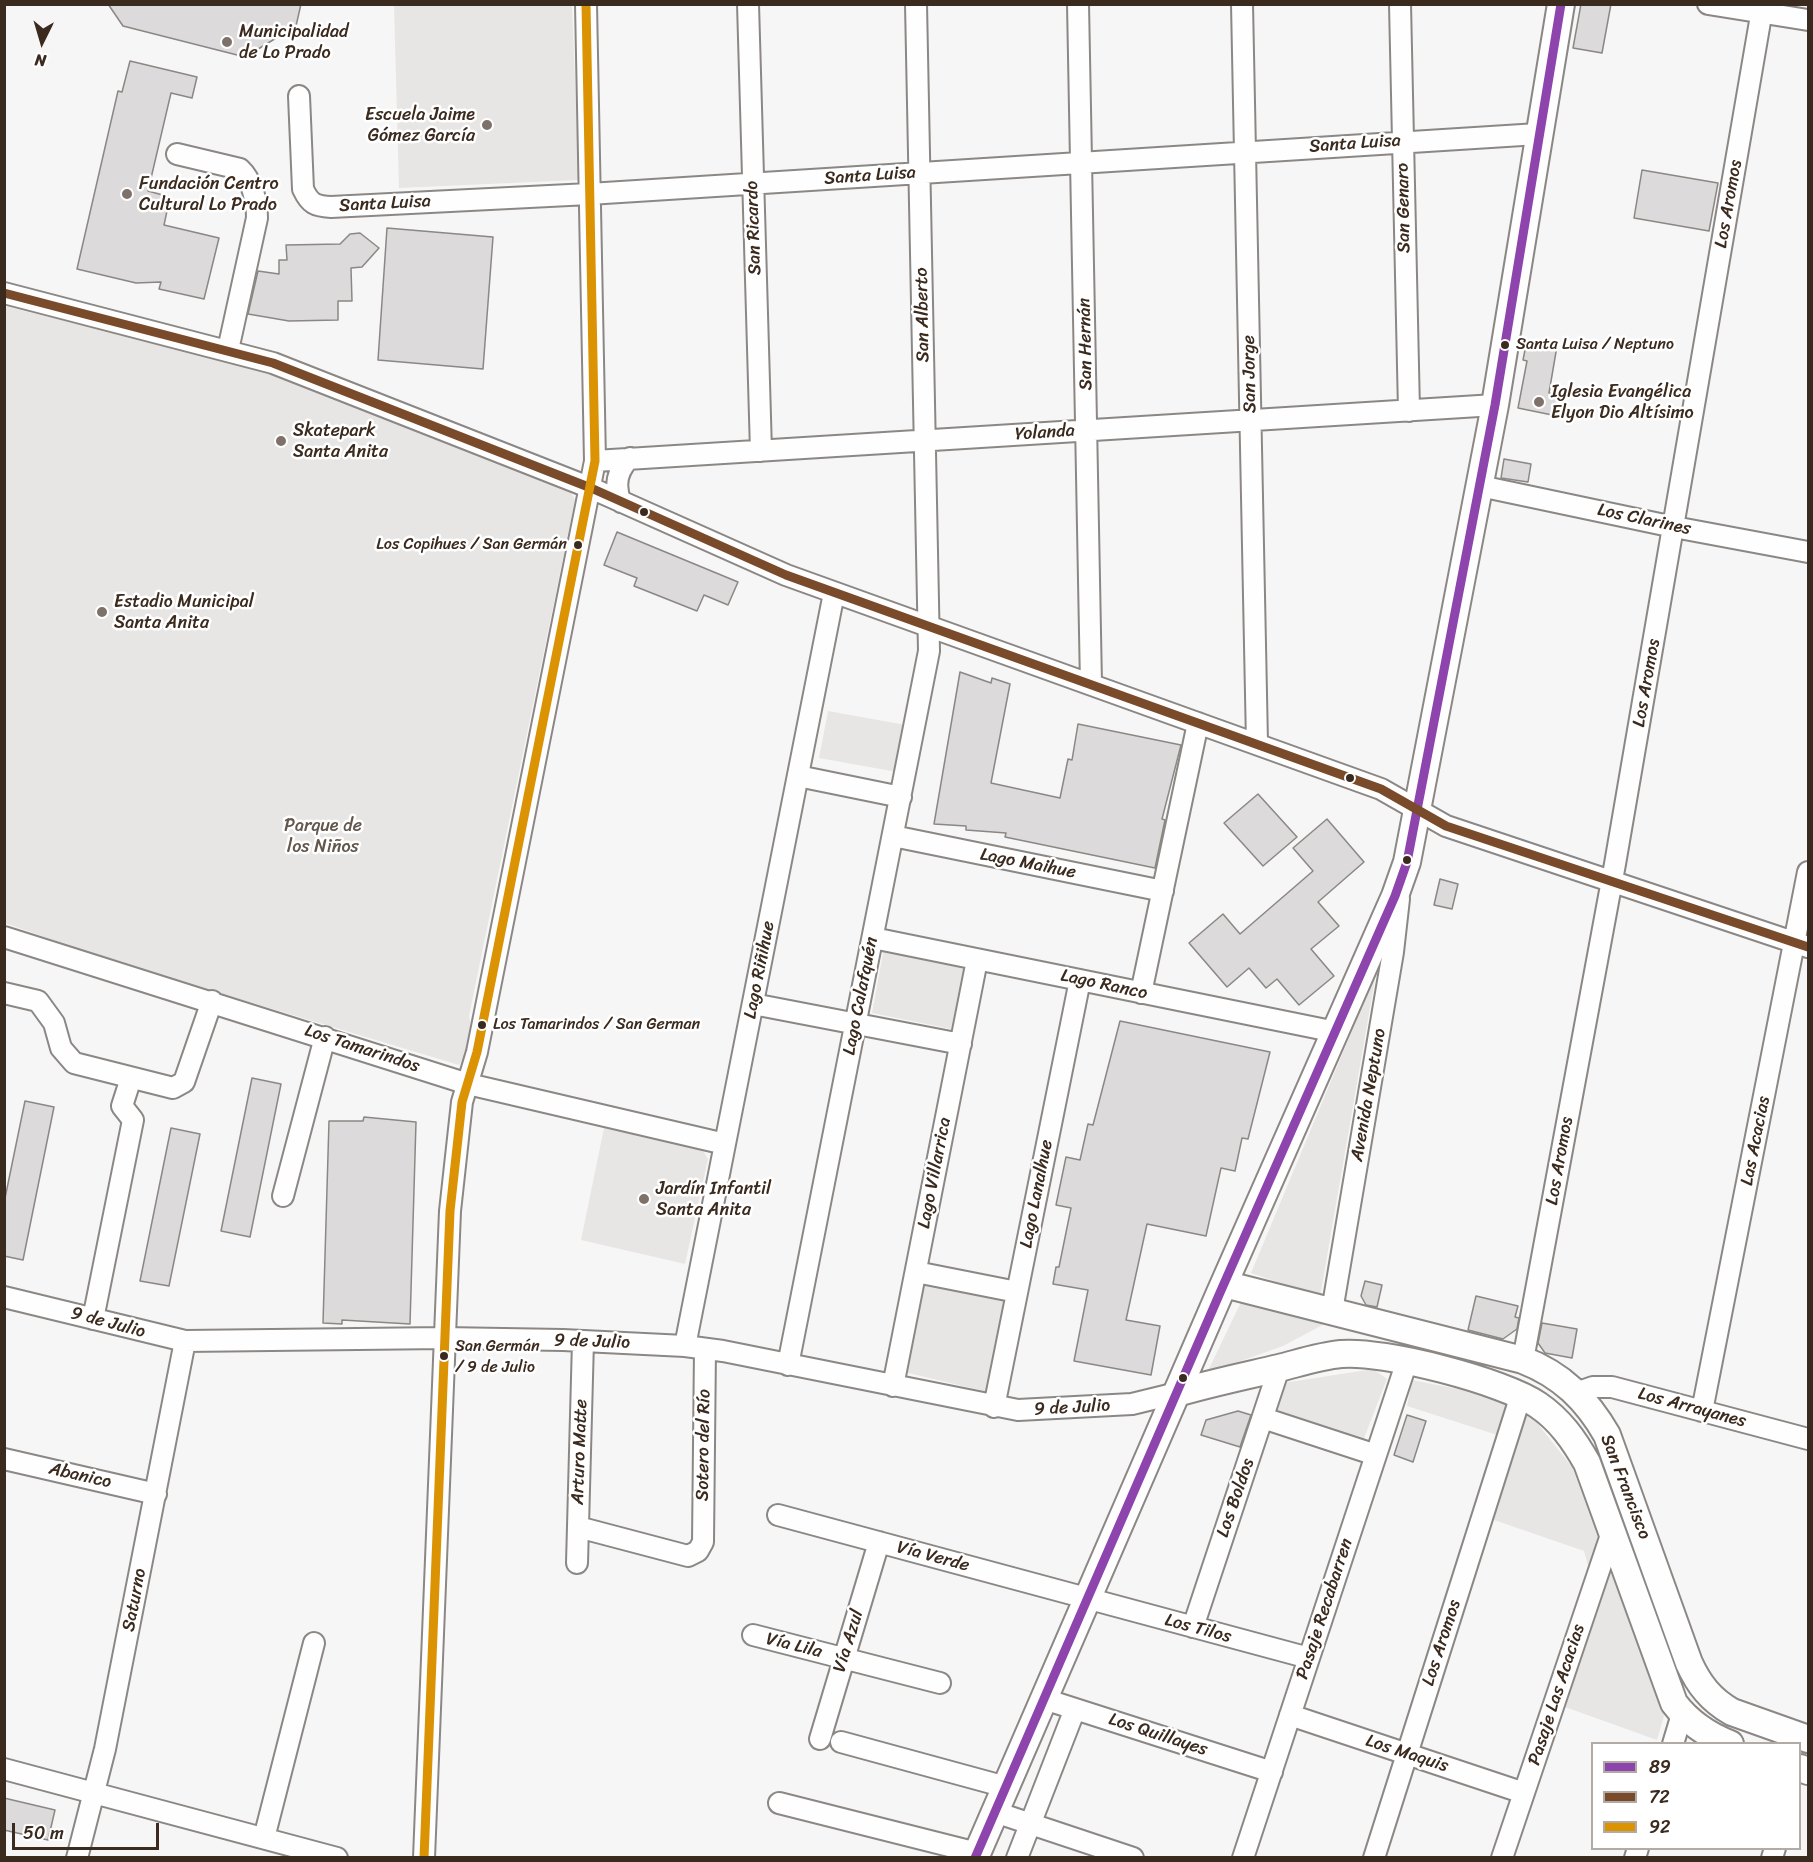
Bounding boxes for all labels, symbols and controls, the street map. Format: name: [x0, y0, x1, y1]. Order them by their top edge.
north arrow: [12, 12, 72, 72]
place label: Municipalidad de Lo Prado: [239, 21, 349, 63]
marker: Municipalidad de Lo Prado: [220, 35, 234, 49]
text: N: [34, 46, 47, 75]
place label: Escuela Jaime Gómez García: [365, 104, 475, 146]
marker: Escuela Jaime Gómez García: [480, 118, 494, 132]
street label: Santa Luisa: [1308, 130, 1402, 158]
street label: Los Aromos: [1711, 158, 1747, 250]
street label: Santa Luisa: [823, 162, 917, 190]
street label: San Genaro: [1392, 163, 1416, 253]
place label: Fundación Centro Cultural Lo Prado: [139, 173, 279, 216]
street label: San Ricardo: [742, 180, 766, 276]
marker: Fundación Centro Cultural Lo Prado: [120, 187, 134, 201]
street label: Santa Luisa: [339, 191, 431, 217]
street label: San Alberto: [911, 267, 935, 363]
street label: San Hernán: [1074, 298, 1098, 390]
street label: San Jorge: [1239, 335, 1261, 413]
place label: Santa Luisa / Neptuno: [1516, 335, 1674, 355]
marker: Santa Luisa / Neptuno: [1499, 339, 1511, 351]
place label: Iglesia Evangélica Elyon Dio Altísimo: [1551, 381, 1694, 424]
marker: Iglesia Evangélica Elyon Dio Altísimo: [1532, 395, 1546, 409]
place label: Skatepark Santa Anita: [293, 420, 388, 462]
street label: Yolanda: [1015, 420, 1075, 446]
marker: Skatepark Santa Anita: [274, 434, 288, 448]
street label: Los Clarines: [1595, 500, 1693, 540]
unlabelled marker: [638, 506, 650, 518]
place label: Los Copihues / San Germán: [376, 535, 567, 555]
marker: Los Copihues / San Germán: [572, 539, 584, 551]
place label: Estadio Municipal Santa Anita: [114, 591, 254, 634]
marker: Estadio Municipal Santa Anita: [95, 605, 109, 619]
street label: Los Aromos: [1629, 637, 1665, 729]
unlabelled marker: [1344, 772, 1356, 784]
park label: Parque de los Niños: [284, 815, 362, 858]
street label: Lago Maihue: [978, 844, 1078, 884]
unlabelled marker: [1401, 854, 1413, 866]
street label: Lago Riñihue: [740, 919, 780, 1021]
street label: Lago Calafquén: [839, 935, 883, 1057]
street label: Lago Ranco: [1059, 965, 1149, 1005]
place label: Los Tamarindos / San German: [493, 1015, 700, 1035]
marker: Los Tamarindos / San German: [476, 1019, 488, 1031]
street label: Los Tamarindos: [302, 1020, 422, 1078]
street label: Avenida Neptuno: [1347, 1027, 1391, 1163]
street label: Las Acacias: [1737, 1095, 1775, 1187]
street label: Lago Villarrica: [914, 1115, 956, 1231]
street label: Los Aromos: [1542, 1115, 1578, 1207]
street label: Lago Lanalhue: [1016, 1138, 1058, 1250]
place label: Jardín Infantil Santa Anita: [656, 1178, 771, 1220]
marker: Jardín Infantil Santa Anita: [637, 1192, 651, 1206]
street label: 9 de Julio: [68, 1303, 148, 1343]
street label: 9 de Julio: [554, 1330, 630, 1354]
place label: San Germán / 9 de Julio: [455, 1337, 540, 1375]
marker: San Germán / 9 de Julio: [438, 1350, 450, 1362]
unlabelled marker: [1177, 1372, 1189, 1384]
street label: Los Arrayanes: [1636, 1383, 1748, 1433]
street label: Sotero del Río: [692, 1389, 716, 1501]
street label: 9 de Julio: [1033, 1395, 1111, 1421]
street label: Arturo Matte: [567, 1399, 593, 1505]
street label: San Francisco: [1595, 1431, 1655, 1543]
street label: Los Boldos: [1212, 1456, 1260, 1540]
street label: Abanico: [47, 1458, 113, 1494]
street label: Pasaje Recabarren: [1292, 1536, 1358, 1682]
street label: Vía Verde: [894, 1537, 972, 1577]
street label: Saturno: [118, 1567, 152, 1633]
street label: Los Aromos: [1418, 1597, 1466, 1689]
street label: Vía Azul: [829, 1607, 869, 1675]
street label: Los Tilos: [1162, 1610, 1234, 1648]
street label: Pasaje Las Acacias: [1524, 1622, 1590, 1768]
street label: Vía Lila: [764, 1629, 824, 1663]
street label: Los Quillayes: [1106, 1709, 1210, 1761]
street label: Los Maquis: [1363, 1730, 1451, 1778]
legend: [1591, 1742, 1801, 1850]
text: 89: [1649, 1751, 1671, 1783]
text: 72: [1649, 1781, 1670, 1813]
scale bar: [15, 1811, 162, 1849]
text: 92: [1649, 1811, 1670, 1843]
text: 50 m: [23, 1817, 64, 1849]

